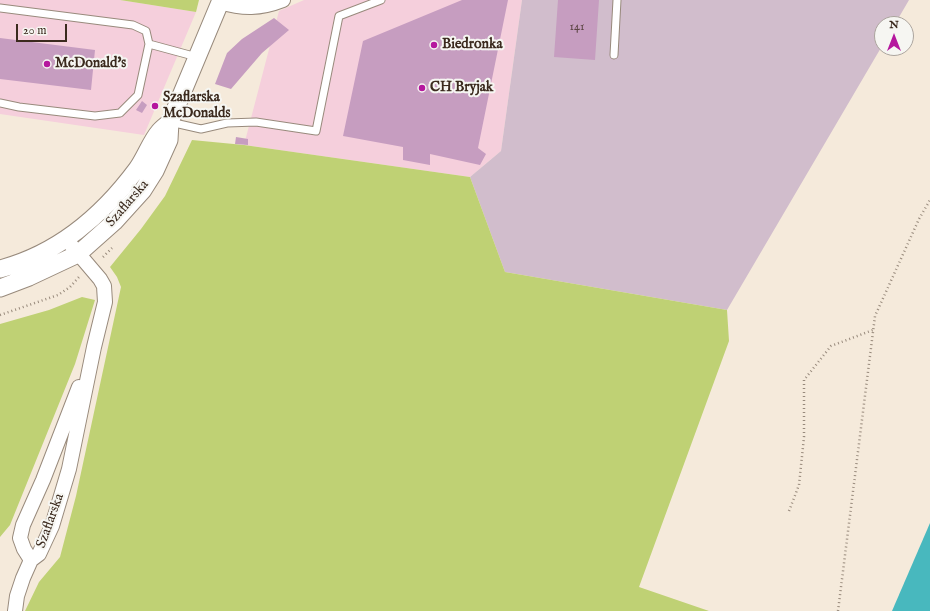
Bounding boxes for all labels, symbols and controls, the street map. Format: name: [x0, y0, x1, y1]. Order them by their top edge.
scale bar: [18, 16, 69, 42]
north arrow: [874, 16, 914, 56]
text: N: [889, 18, 899, 32]
house number: 141: [570, 21, 584, 35]
text: 20 m: [23, 23, 46, 38]
place label: Biedronka: [442, 37, 502, 53]
marker: Biedronka: [429, 40, 439, 50]
place label: McDonald's: [55, 56, 126, 72]
marker: McDonald's: [42, 59, 52, 69]
place label: CH Bryjak: [430, 80, 493, 96]
marker: CH Bryjak: [417, 83, 427, 93]
place label: Szaflarska McDonalds: [163, 90, 230, 122]
marker: Szaflarska McDonalds: [150, 101, 160, 111]
street label: Szaflarska: [103, 177, 153, 231]
street label: Szaflarska: [33, 491, 69, 551]

